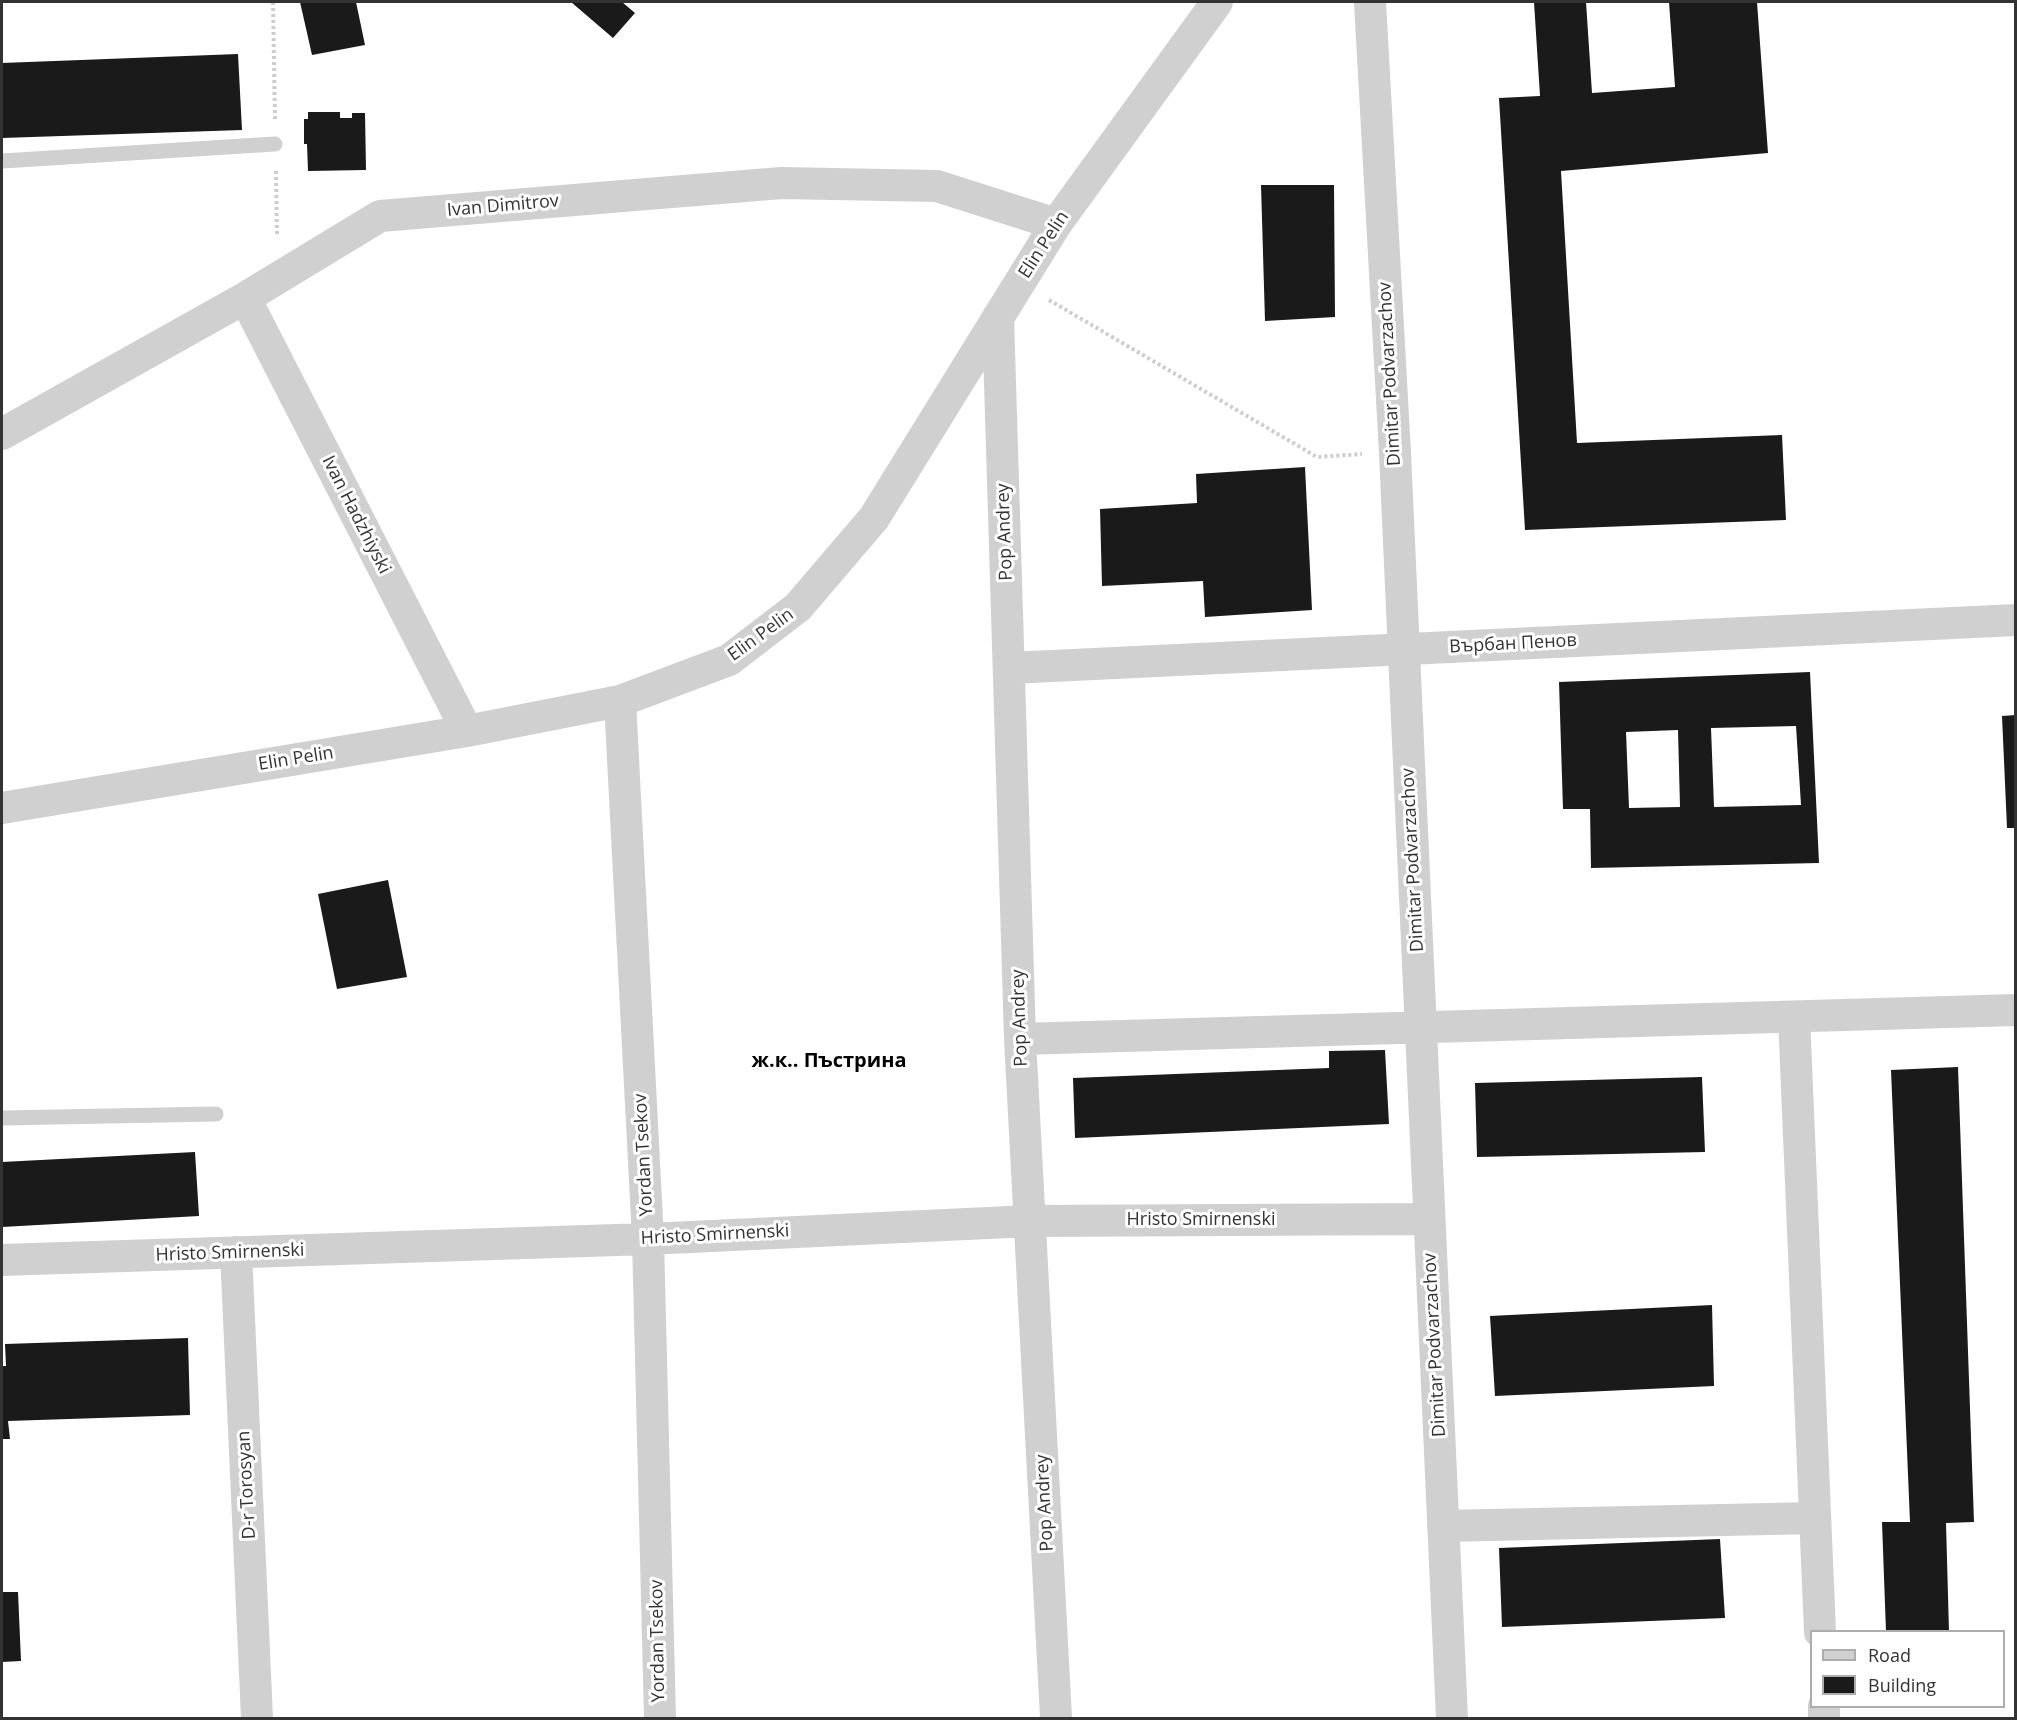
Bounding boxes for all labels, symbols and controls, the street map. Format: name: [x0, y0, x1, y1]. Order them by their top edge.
street label: Ivan Dimitrov: [446, 190, 560, 222]
street label: Elin Pelin: [1014, 207, 1074, 283]
street label: Dimitar Podvarzachov: [1374, 281, 1406, 467]
street label: Ivan Hadzhiyski: [317, 452, 395, 578]
street label: Pop Andrey: [993, 483, 1017, 581]
street label: Elin Pelin: [724, 604, 798, 666]
street label: Върбан Пенов: [1449, 630, 1577, 658]
street label: Elin Pelin: [257, 742, 335, 776]
street label: Dimitar Podvarzachov: [1397, 767, 1429, 953]
street label: Pop Andrey: [1008, 969, 1032, 1067]
district label: ж.к.. Пъстрина: [752, 1049, 906, 1073]
street label: Yordan Tsekov: [630, 1093, 658, 1217]
street label: Hristo Smirnenski: [1127, 1209, 1275, 1231]
street label: Hristo Smirnenski: [640, 1220, 790, 1250]
street label: Hristo Smirnenski: [155, 1240, 305, 1266]
street label: Dimitar Podvarzachov: [1419, 1252, 1451, 1438]
street label: D-r Torosyan: [233, 1430, 261, 1540]
street label: Pop Andrey: [1032, 1454, 1058, 1552]
street label: Yordan Tsekov: [646, 1579, 670, 1703]
legend: [1810, 1630, 2005, 1708]
text: Road: [1868, 1643, 1911, 1667]
text: Building: [1868, 1673, 1936, 1697]

